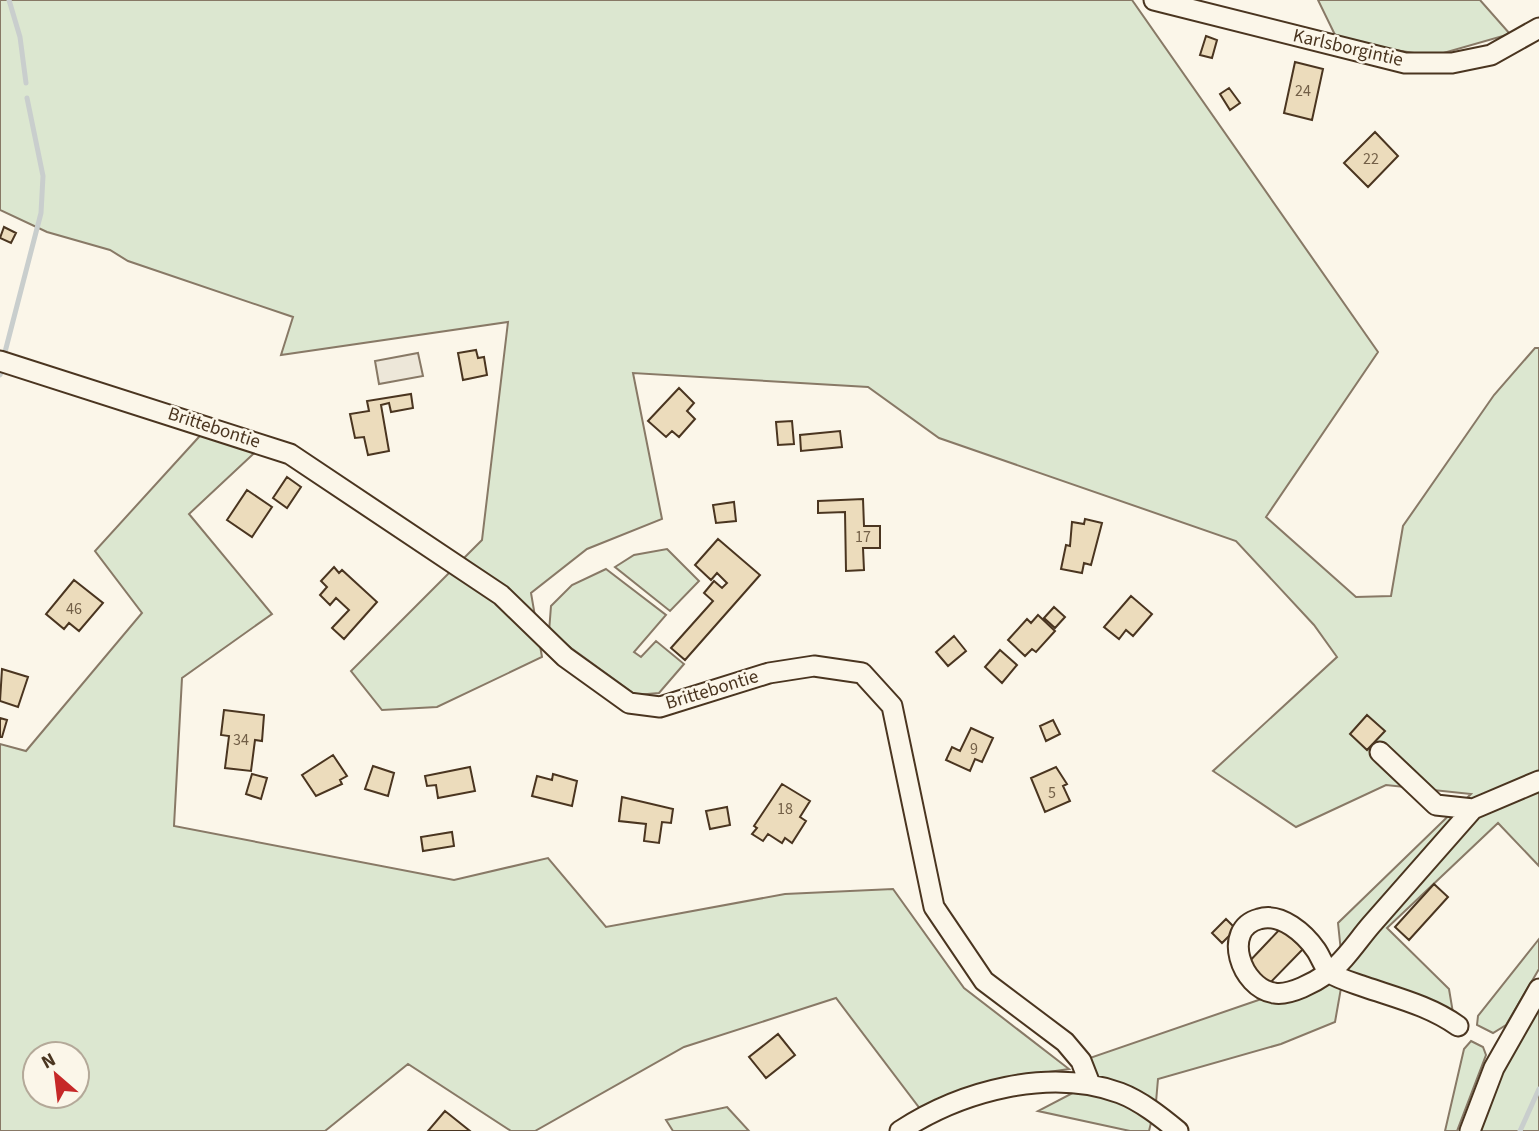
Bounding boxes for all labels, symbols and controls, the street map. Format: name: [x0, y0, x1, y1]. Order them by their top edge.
street label: Karlsborgintie: [1290, 22, 1406, 74]
house number: 24: [1295, 80, 1311, 102]
house number: 22: [1363, 148, 1379, 170]
street label: Brittebontie: [164, 400, 264, 456]
house number: 17: [855, 526, 871, 548]
house number: 46: [66, 598, 82, 620]
street label: Brittebontie: [662, 663, 762, 717]
house number: 34: [233, 729, 249, 751]
house number: 9: [970, 738, 978, 760]
house number: 5: [1048, 782, 1056, 804]
house number: 18: [777, 798, 793, 820]
north arrow: [21, 1040, 91, 1110]
text: N: [37, 1046, 61, 1076]

